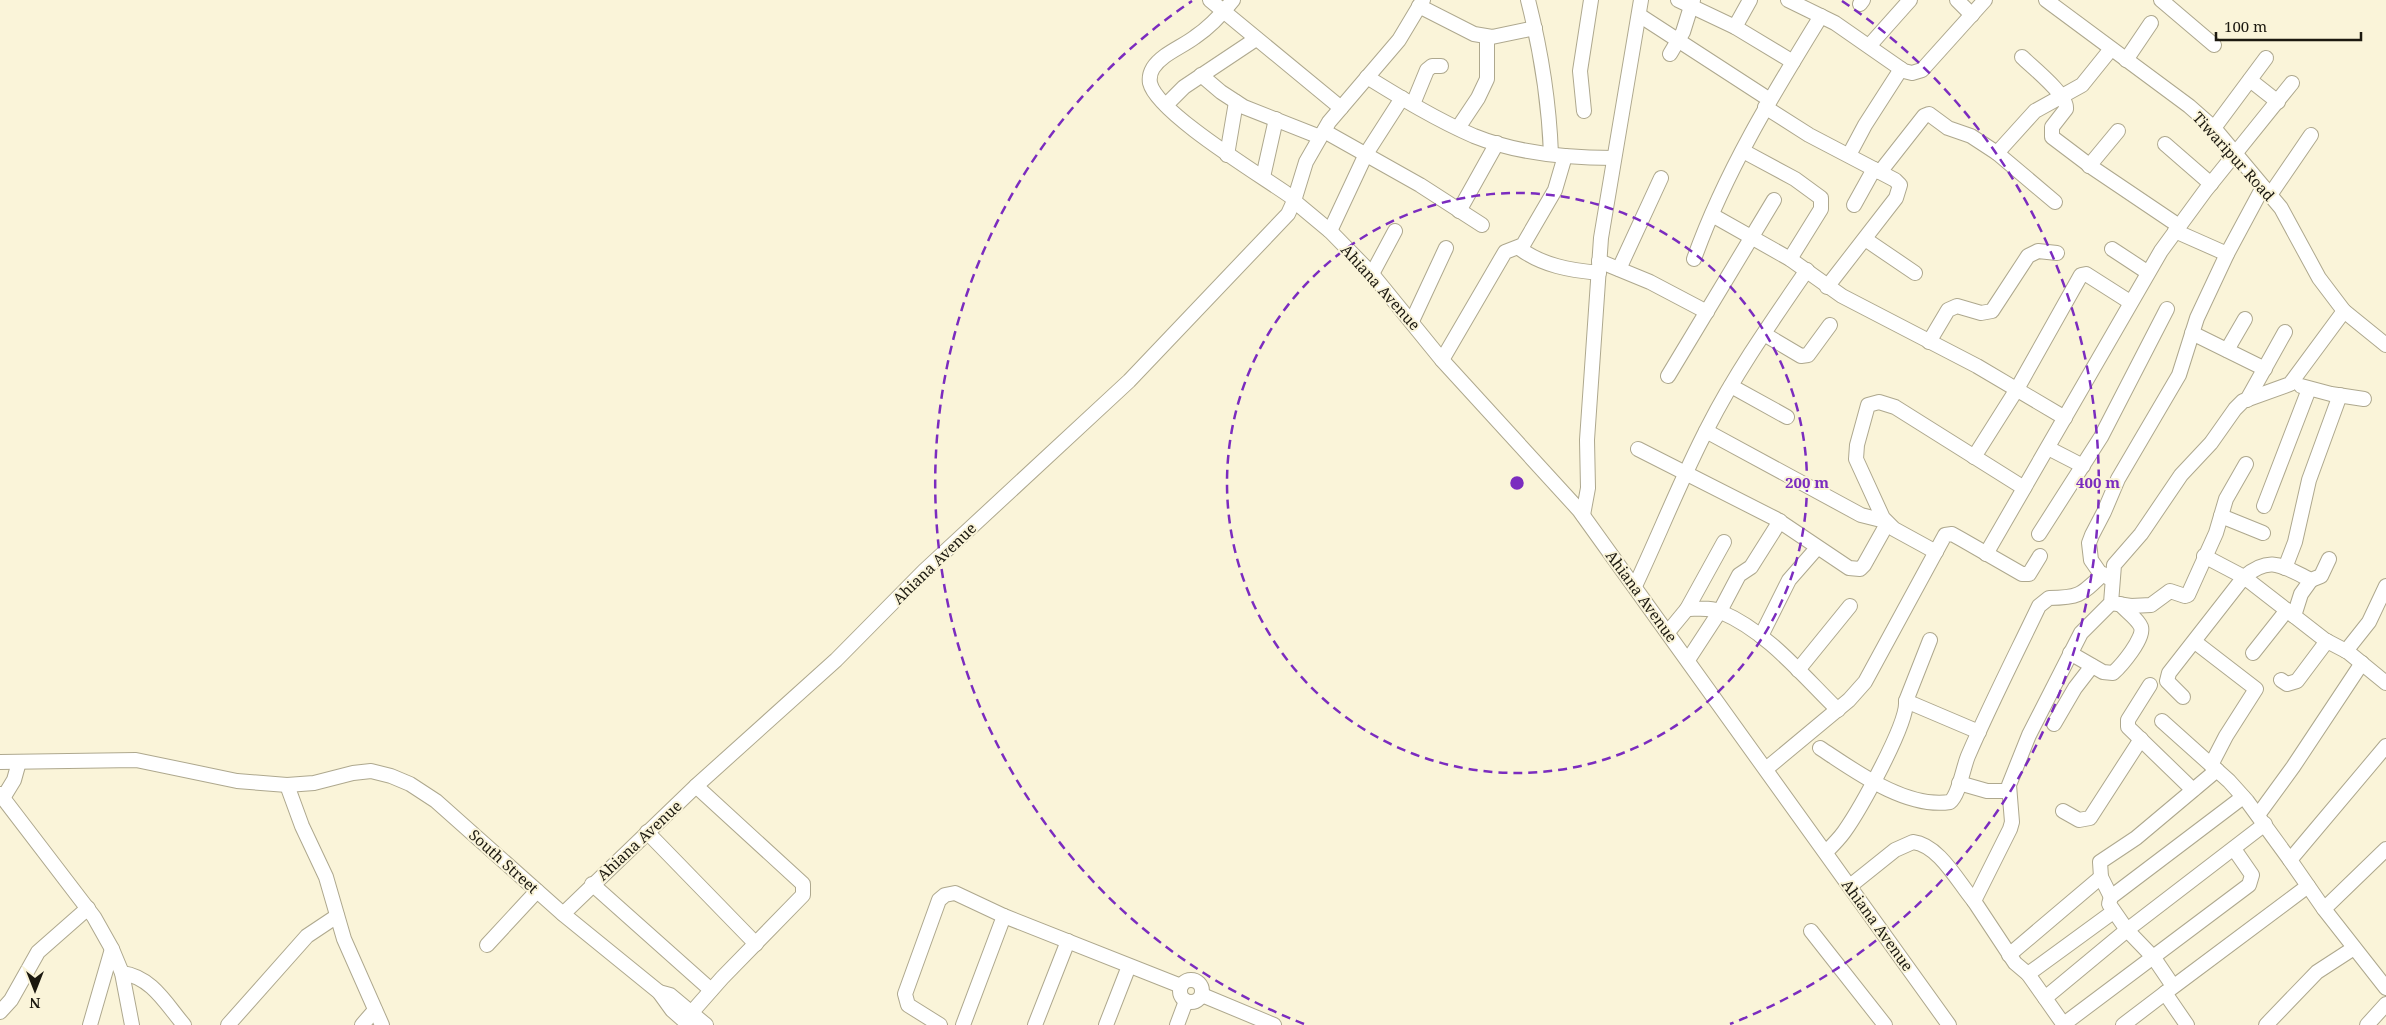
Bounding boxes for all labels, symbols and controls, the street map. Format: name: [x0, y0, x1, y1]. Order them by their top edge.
scale bar: [2216, 10, 2361, 42]
text: 100 m: [2224, 16, 2267, 36]
street label: Tiwaripur Road: [2189, 107, 2279, 205]
street label: Ahiana Avenue: [1337, 240, 1425, 334]
text: 200 m: [1785, 472, 1829, 492]
text: 400 m: [2076, 472, 2120, 492]
centre of rings: [1508, 474, 1526, 492]
street label: Ahiana Avenue: [888, 518, 980, 608]
street label: Ahiana Avenue: [1602, 546, 1682, 646]
street label: Ahiana Avenue: [592, 796, 686, 884]
street label: South Street: [465, 824, 543, 898]
street label: Ahiana Avenue: [1838, 875, 1918, 975]
north arrow: [10, 965, 60, 1015]
text: N: [29, 994, 41, 1013]

